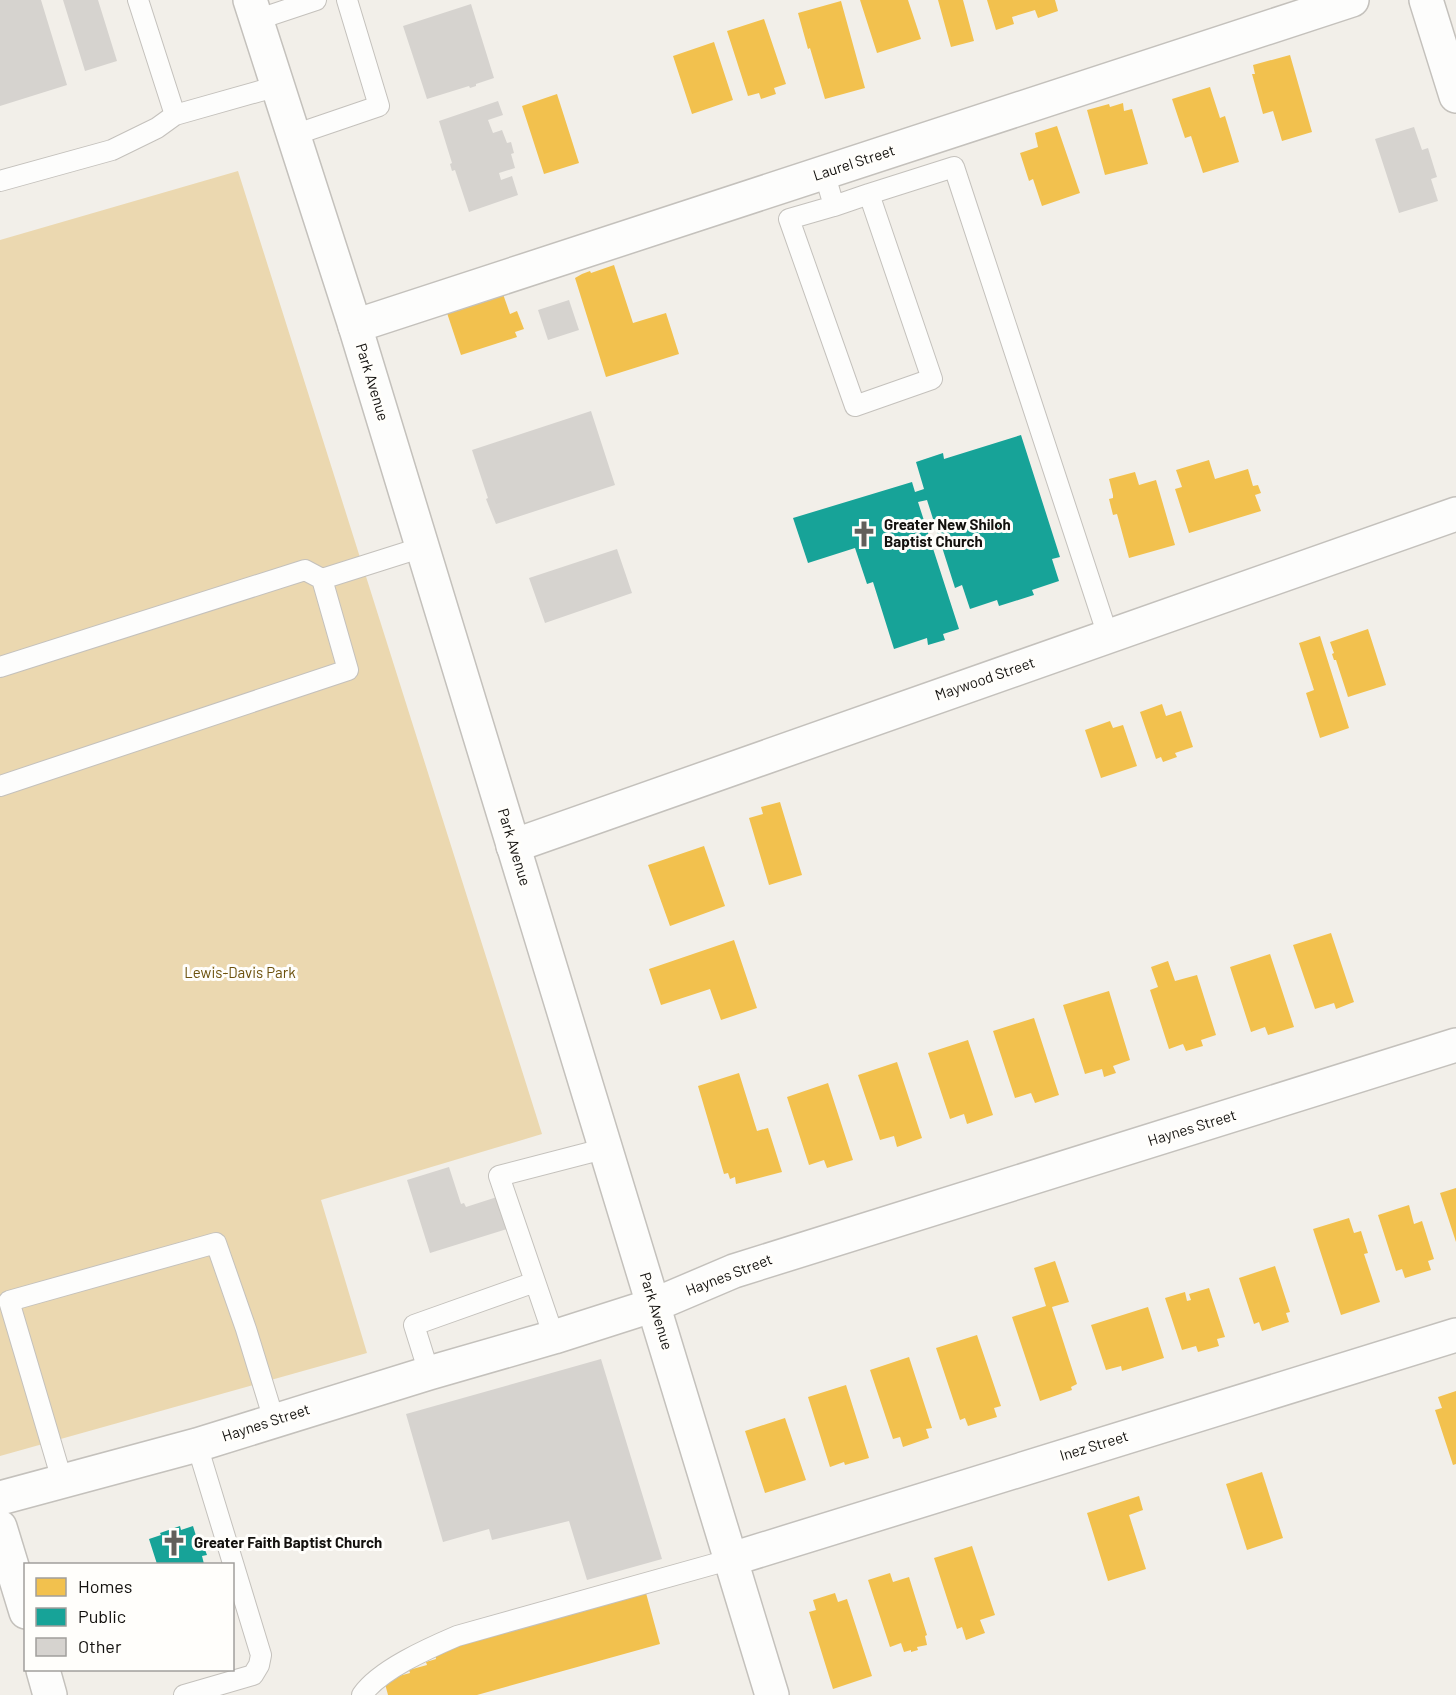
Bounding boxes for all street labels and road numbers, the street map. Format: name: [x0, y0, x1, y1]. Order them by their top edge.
street label: Laurel Street: [810, 140, 897, 184]
street label: Park Avenue: [353, 341, 393, 423]
street label: Maywood Street: [932, 653, 1037, 704]
street label: Park Avenue: [495, 806, 535, 888]
street label: Haynes Street: [1145, 1105, 1238, 1149]
street label: Haynes Street: [683, 1249, 774, 1299]
street label: Park Avenue: [637, 1270, 677, 1352]
street label: Haynes Street: [219, 1399, 312, 1445]
street label: Inez Street: [1057, 1426, 1130, 1464]

